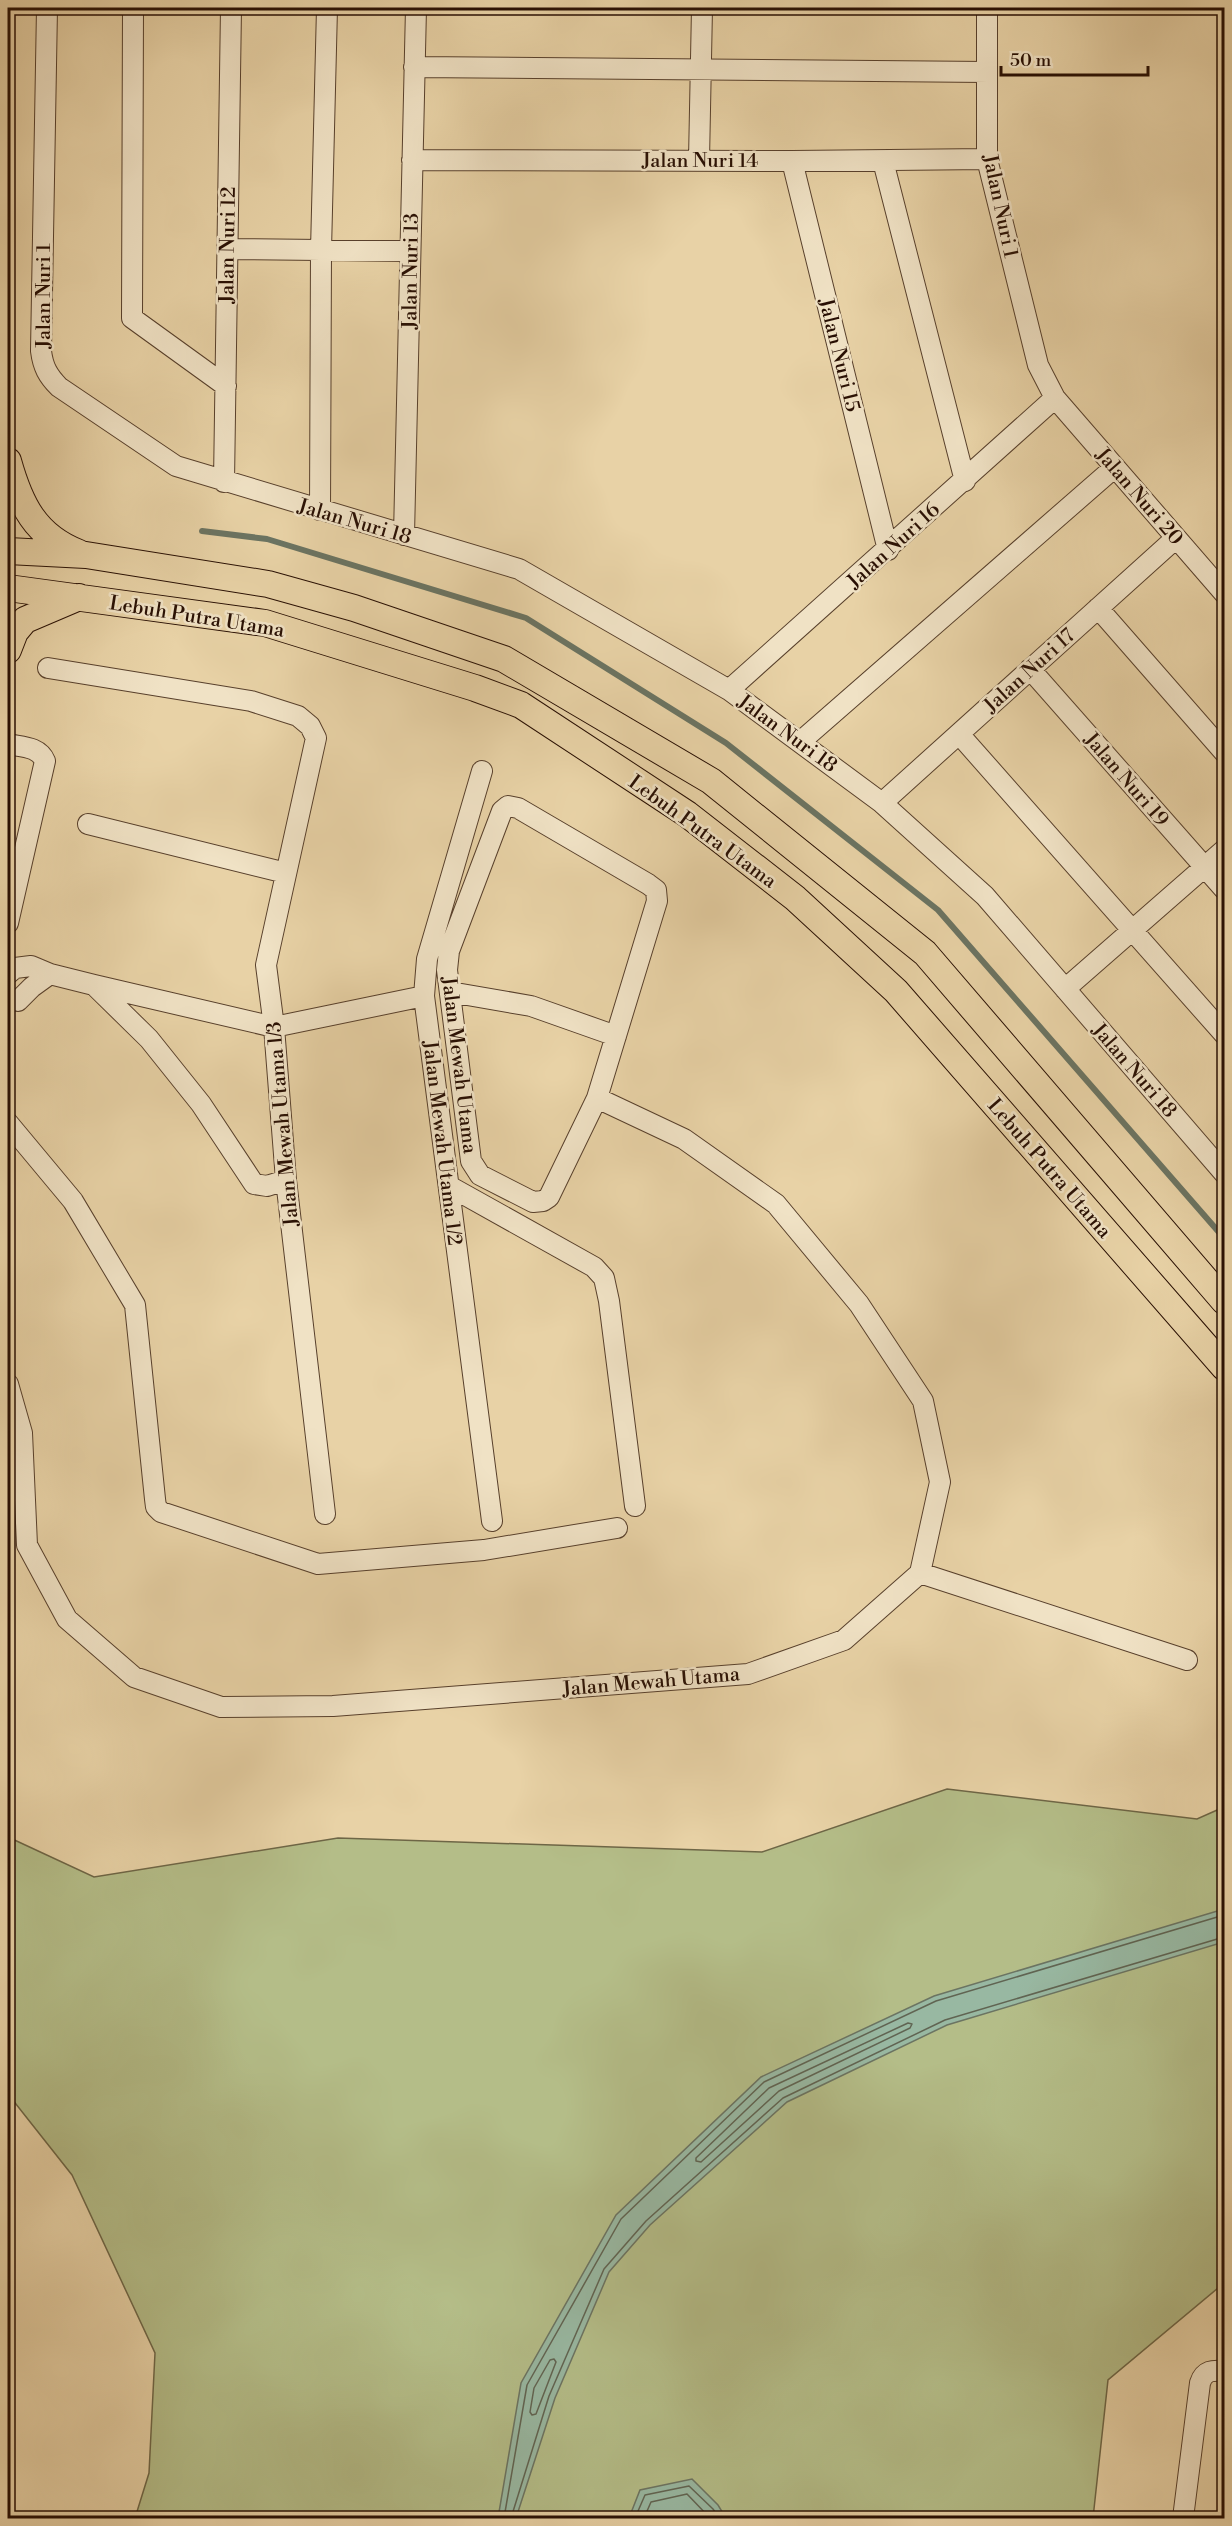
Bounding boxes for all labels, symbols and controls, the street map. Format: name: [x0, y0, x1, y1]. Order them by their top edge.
scale bar: [1001, 39, 1148, 77]
text: 50 m: [1010, 49, 1052, 72]
street label: Jalan Nuri 14: [641, 149, 758, 174]
street label: Jalan Nuri 1: [976, 151, 1023, 261]
street label: Jalan Nuri 12: [215, 186, 242, 305]
street label: Jalan Nuri 13: [398, 213, 425, 330]
street label: Jalan Nuri 1: [32, 243, 57, 350]
street label: Jalan Nuri 15: [812, 295, 865, 415]
street label: Jalan Nuri 20: [1089, 442, 1188, 551]
street label: Jalan Nuri 18: [294, 494, 414, 551]
street label: Jalan Nuri 16: [842, 498, 946, 595]
street label: Lebuh Putra Utama: [107, 591, 287, 644]
street label: Jalan Nuri 17: [978, 624, 1081, 719]
street label: Jalan Nuri 18: [732, 689, 842, 779]
street label: Jalan Nuri 19: [1078, 727, 1174, 832]
street label: Lebuh Putra Utama: [623, 770, 782, 895]
street label: Jalan Mewah Utama: [435, 974, 482, 1156]
street label: Jalan Nuri 18: [1085, 1018, 1182, 1123]
street label: Jalan Mewah Utama 1/3: [262, 1020, 305, 1228]
street label: Jalan Mewah Utama 1/2: [416, 1038, 466, 1247]
street label: Lebuh Putra Utama: [981, 1094, 1117, 1245]
street label: Jalan Mewah Utama: [560, 1662, 742, 1703]

